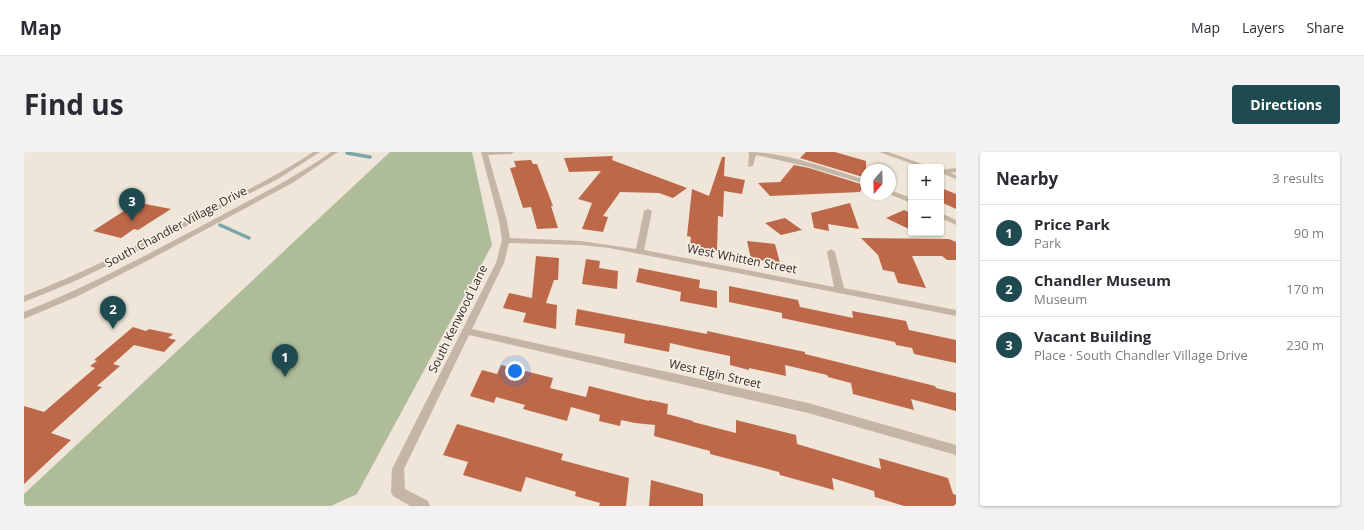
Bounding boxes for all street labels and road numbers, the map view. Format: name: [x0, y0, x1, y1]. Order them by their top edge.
street label: South Chandler Village Drive: [102, 182, 250, 271]
street label: West Whitten Street: [686, 240, 799, 278]
street label: South Kenwood Lane: [424, 262, 491, 376]
street label: West Elgin Street: [667, 355, 763, 392]

